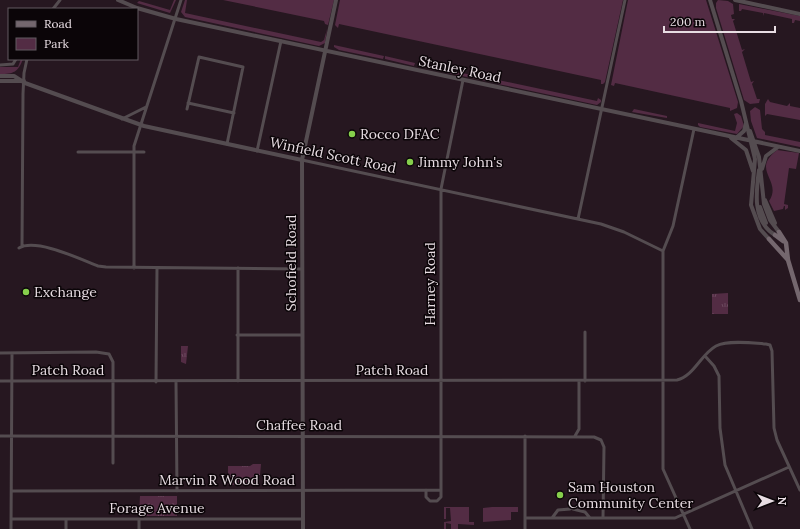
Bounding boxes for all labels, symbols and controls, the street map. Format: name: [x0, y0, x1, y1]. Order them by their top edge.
legend: [8, 8, 138, 60]
scale bar: [664, 8, 775, 34]
text: 200 m: [670, 14, 706, 29]
text: Road: [44, 16, 72, 31]
text: Park: [44, 36, 70, 51]
street label: Stanley Road: [417, 51, 503, 87]
place label: Rocco DFAC: [360, 125, 440, 143]
marker: Rocco DFAC: [347, 129, 357, 139]
street label: Winfield Scott Road: [268, 133, 398, 177]
place label: Jimmy John's: [417, 153, 503, 171]
marker: Jimmy John's: [405, 157, 415, 167]
street label: Schofield Road: [282, 215, 300, 311]
street label: Harney Road: [421, 242, 439, 326]
place label: Exchange: [34, 283, 97, 301]
marker: Exchange: [21, 287, 31, 297]
street label: Patch Road: [32, 361, 104, 379]
street label: Patch Road: [356, 361, 428, 379]
street label: Chaffee Road: [256, 416, 342, 434]
street label: Marvin R Wood Road: [159, 471, 295, 489]
place label: Sam Houston Community Center: [568, 478, 693, 512]
north arrow: [752, 481, 792, 521]
marker: Sam Houston Community Center: [555, 490, 565, 500]
text: N: [775, 497, 789, 506]
street label: Forage Avenue: [109, 499, 205, 517]

